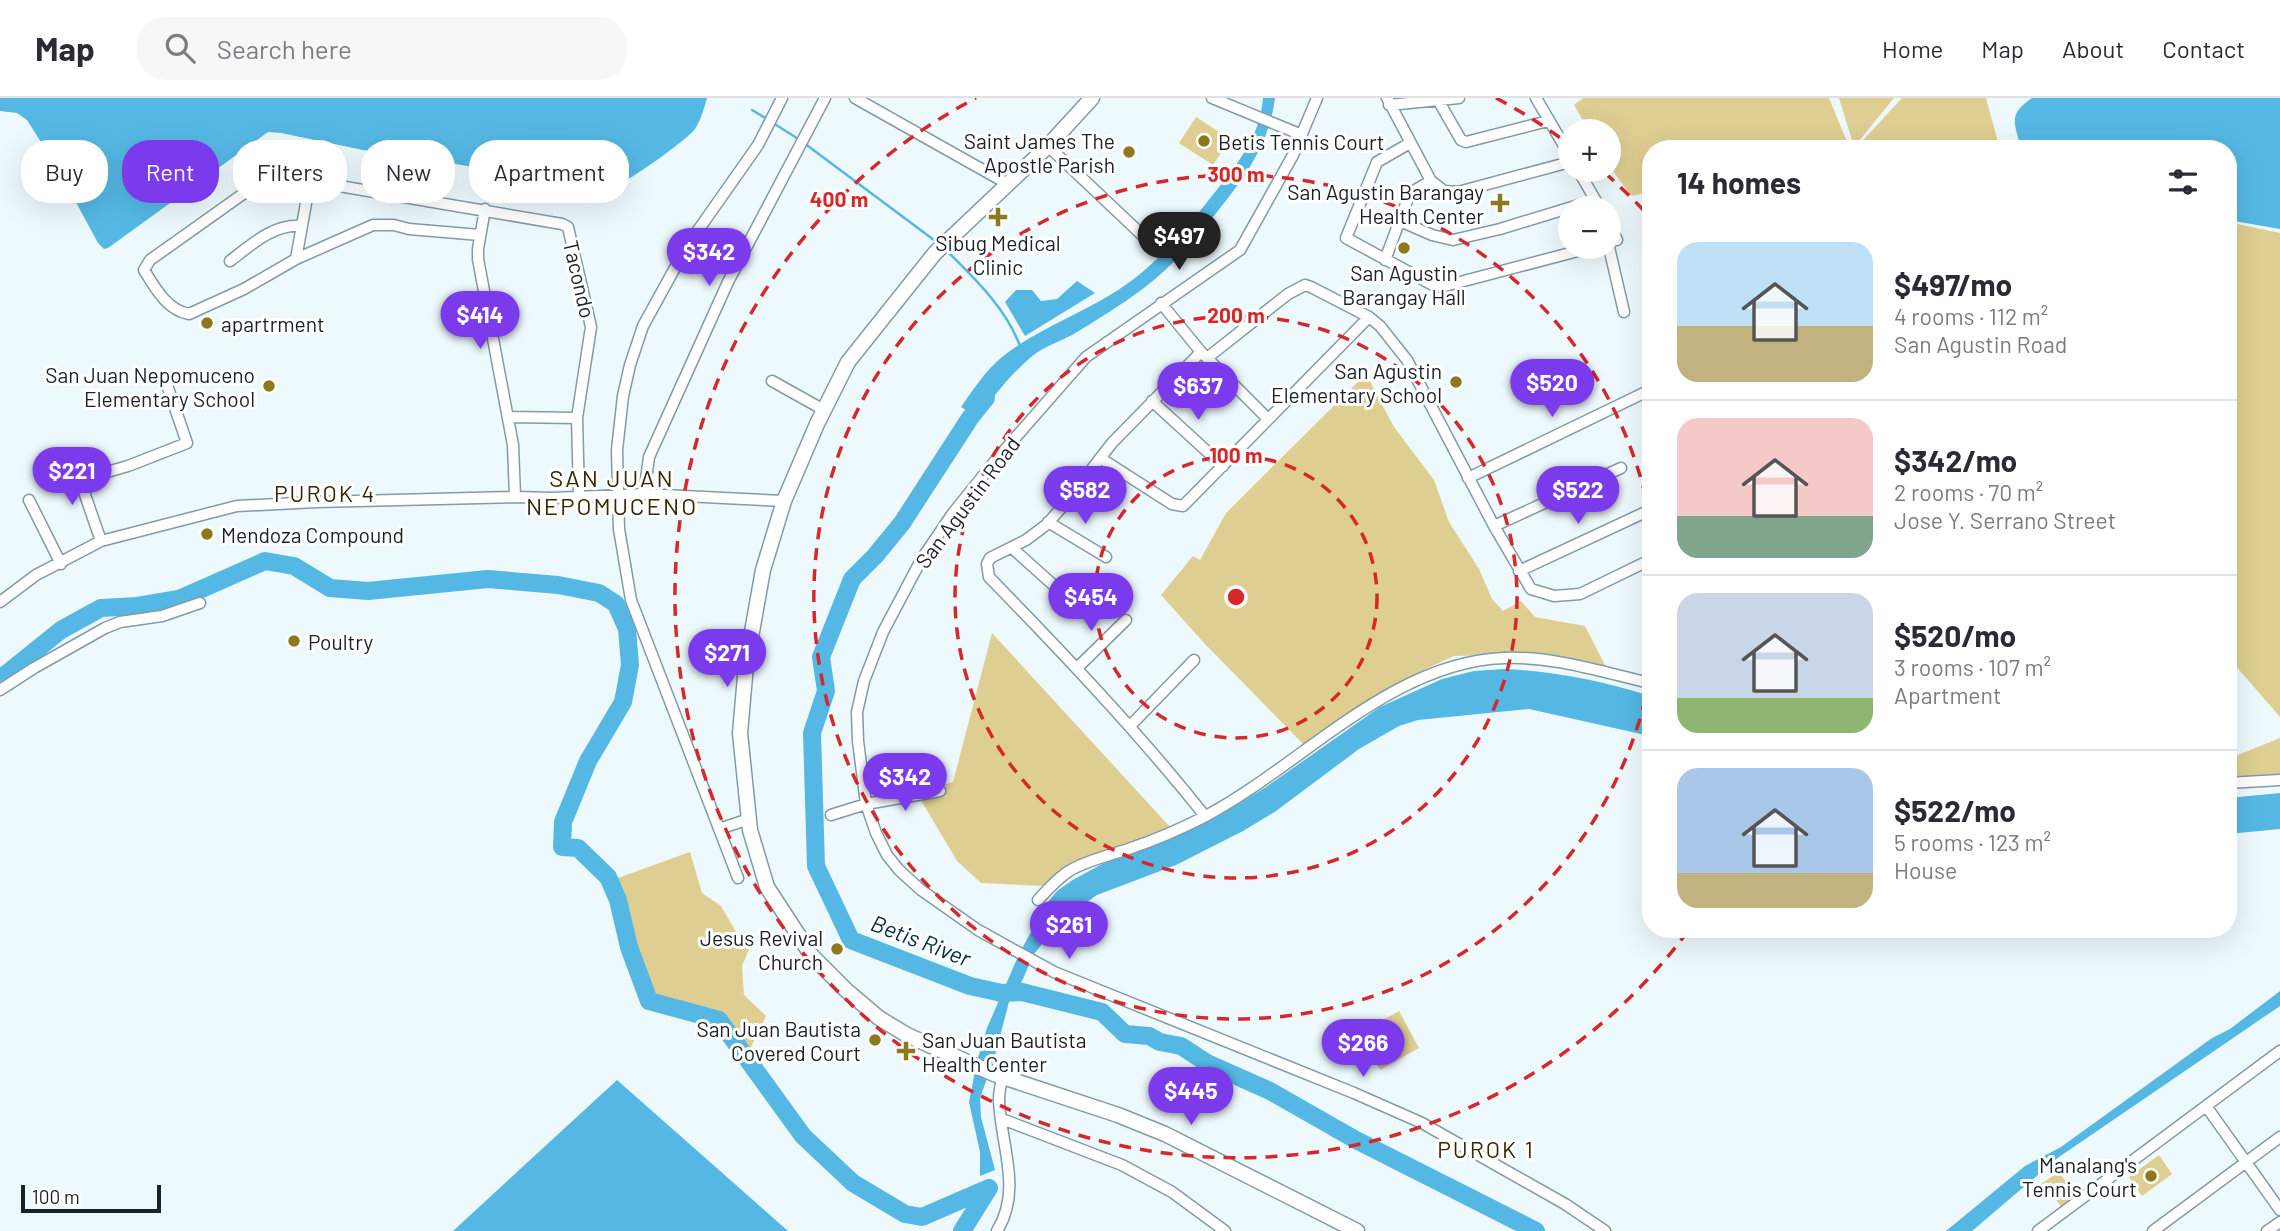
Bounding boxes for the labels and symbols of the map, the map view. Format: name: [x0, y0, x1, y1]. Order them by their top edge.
place label: Saint James The Apostle Parish: [964, 128, 1115, 177]
place label: Betis Tennis Court: [1218, 129, 1385, 154]
marker: Betis Tennis Court: [1196, 133, 1212, 149]
marker: Saint James The Apostle Parish: [1121, 144, 1137, 160]
text: 300 m: [1207, 161, 1265, 186]
place label: San Agustin Barangay Health Center: [1287, 179, 1484, 228]
text: 400 m: [810, 186, 868, 211]
marker: San Agustin Barangay Health Center: [1490, 193, 1510, 213]
marker: Sibug Medical Clinic: [988, 207, 1008, 227]
pin: $497: [1138, 212, 1220, 272]
pin: $342: [668, 228, 750, 288]
place label: Sibug Medical Clinic: [935, 230, 1061, 279]
street label: Tacondo: [559, 238, 601, 320]
marker: San Agustin Barangay Hall: [1396, 240, 1412, 256]
place label: San Agustin Barangay Hall: [1342, 260, 1466, 309]
pin: $414: [439, 292, 521, 351]
text: 200 m: [1207, 302, 1265, 327]
place label: apartrment: [221, 311, 325, 336]
marker: apartrment: [199, 315, 215, 331]
place label: San Agustin Elementary School: [1271, 358, 1442, 407]
pin: $520: [1511, 360, 1593, 419]
place label: San Juan Nepomuceno Elementary School: [45, 362, 255, 411]
pin: $637: [1157, 362, 1239, 422]
marker: San Agustin Elementary School: [1448, 374, 1464, 390]
marker: San Juan Nepomuceno Elementary School: [261, 378, 277, 394]
street label: San Agustin Road: [909, 431, 1025, 573]
text: 100 m: [1209, 442, 1263, 467]
pin: $221: [31, 448, 113, 507]
district label: SAN JUAN NEPOMUCENO: [526, 463, 698, 520]
pin: $582: [1044, 466, 1126, 526]
pin: $522: [1537, 466, 1619, 526]
district label: PUROK 4: [274, 479, 376, 507]
place label: Mendoza Compound: [221, 522, 404, 547]
marker: Mendoza Compound: [199, 526, 215, 542]
pin: $454: [1050, 574, 1132, 633]
centre of rings: [1224, 585, 1248, 609]
place label: Poultry: [308, 629, 373, 654]
pin: $271: [686, 630, 768, 689]
marker: Poultry: [286, 633, 302, 649]
pin: $342: [864, 754, 946, 813]
pin: $261: [1028, 902, 1110, 961]
water label: Betis River: [867, 908, 976, 972]
place label: Jesus Revival Church: [700, 925, 823, 974]
marker: Jesus Revival Church: [829, 941, 845, 957]
place label: San Juan Bautista Covered Court: [696, 1016, 861, 1065]
pin: $266: [1322, 1020, 1404, 1079]
place label: San Juan Bautista Health Center: [922, 1027, 1087, 1076]
marker: San Juan Bautista Covered Court: [867, 1032, 883, 1048]
marker: San Juan Bautista Health Center: [896, 1041, 916, 1061]
pin: $445: [1150, 1068, 1232, 1127]
district label: PUROK 1: [1437, 1135, 1535, 1163]
place label: Manalang's Tennis Court: [2022, 1152, 2137, 1201]
marker: Manalang's Tennis Court: [2143, 1168, 2159, 1184]
scale bar: [21, 1182, 161, 1214]

